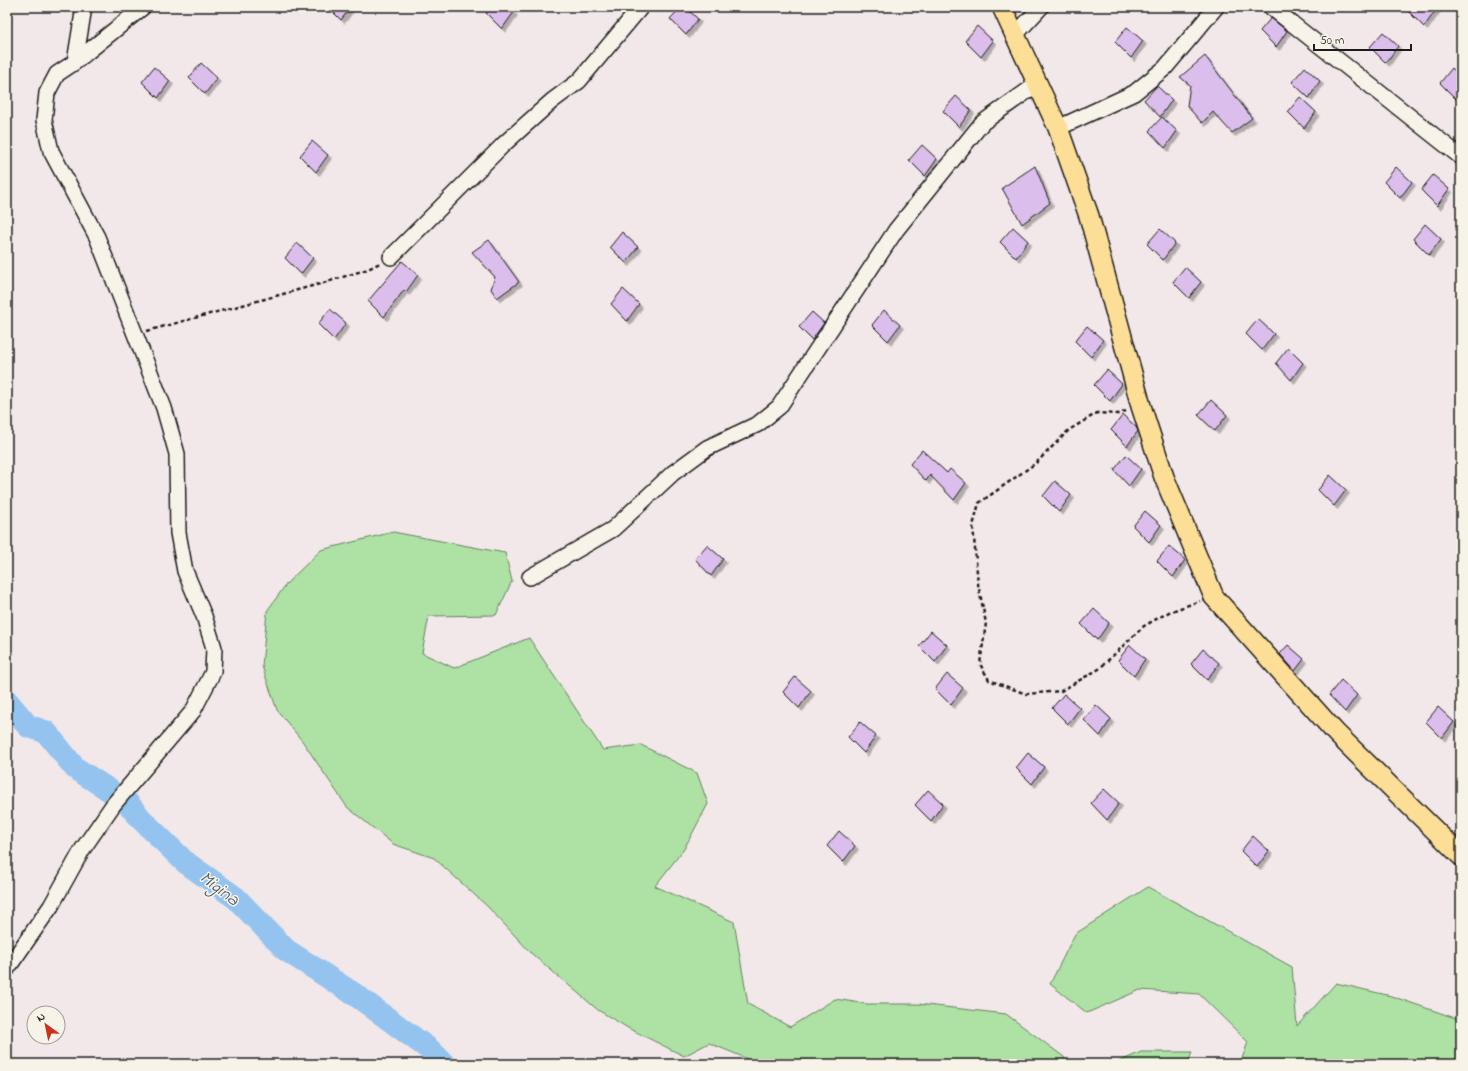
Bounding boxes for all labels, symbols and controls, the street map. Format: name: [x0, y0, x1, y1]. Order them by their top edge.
scale bar: [1314, 26, 1411, 52]
text: 50 m: [1320, 32, 1344, 50]
water label: Migina: [193, 866, 244, 914]
north arrow: [26, 1005, 66, 1045]
text: N: [34, 1009, 49, 1026]

